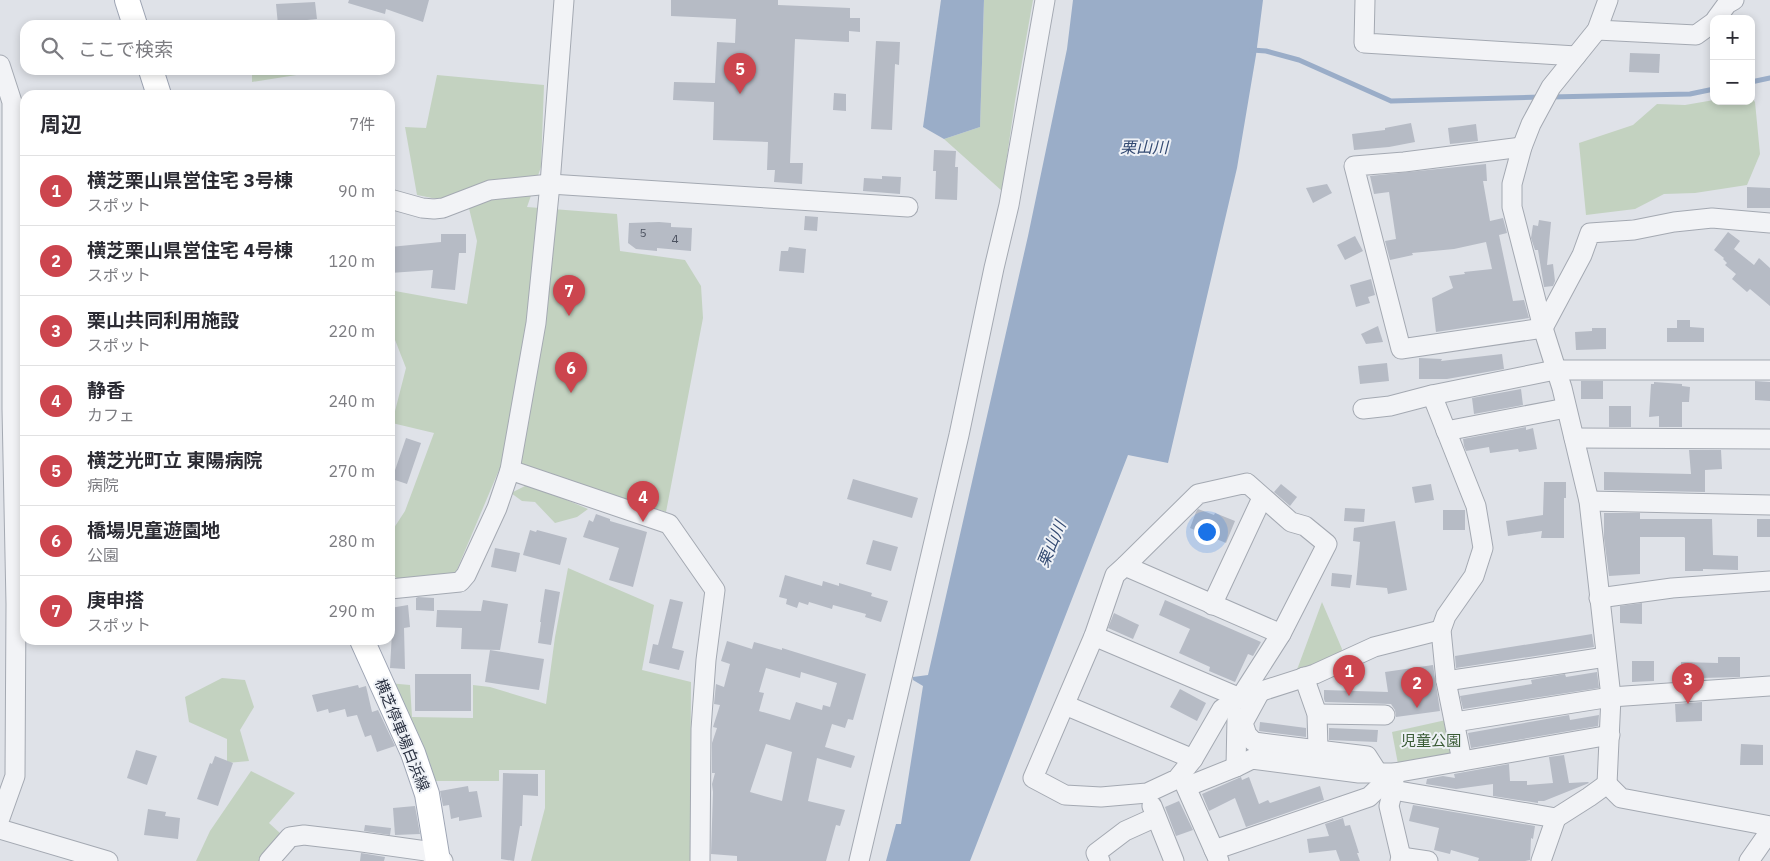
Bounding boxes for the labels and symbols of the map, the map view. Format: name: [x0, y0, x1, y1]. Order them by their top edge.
pin: 5: [724, 53, 756, 94]
water label: 栗山川: [1120, 137, 1170, 157]
house number: 5: [639, 225, 647, 240]
house number: 4: [671, 231, 679, 246]
pin: 7: [553, 275, 585, 316]
pin: 6: [555, 352, 587, 393]
pin: 4: [627, 481, 659, 522]
water label: 栗山川: [1032, 516, 1070, 570]
your location: [1194, 519, 1220, 545]
pin: 1: [1333, 655, 1365, 696]
pin: 3: [1672, 663, 1704, 704]
pin: 2: [1401, 667, 1433, 708]
street label: 横芝停車場白浜線: [371, 676, 434, 794]
park label: 児童公園: [1401, 731, 1461, 750]

